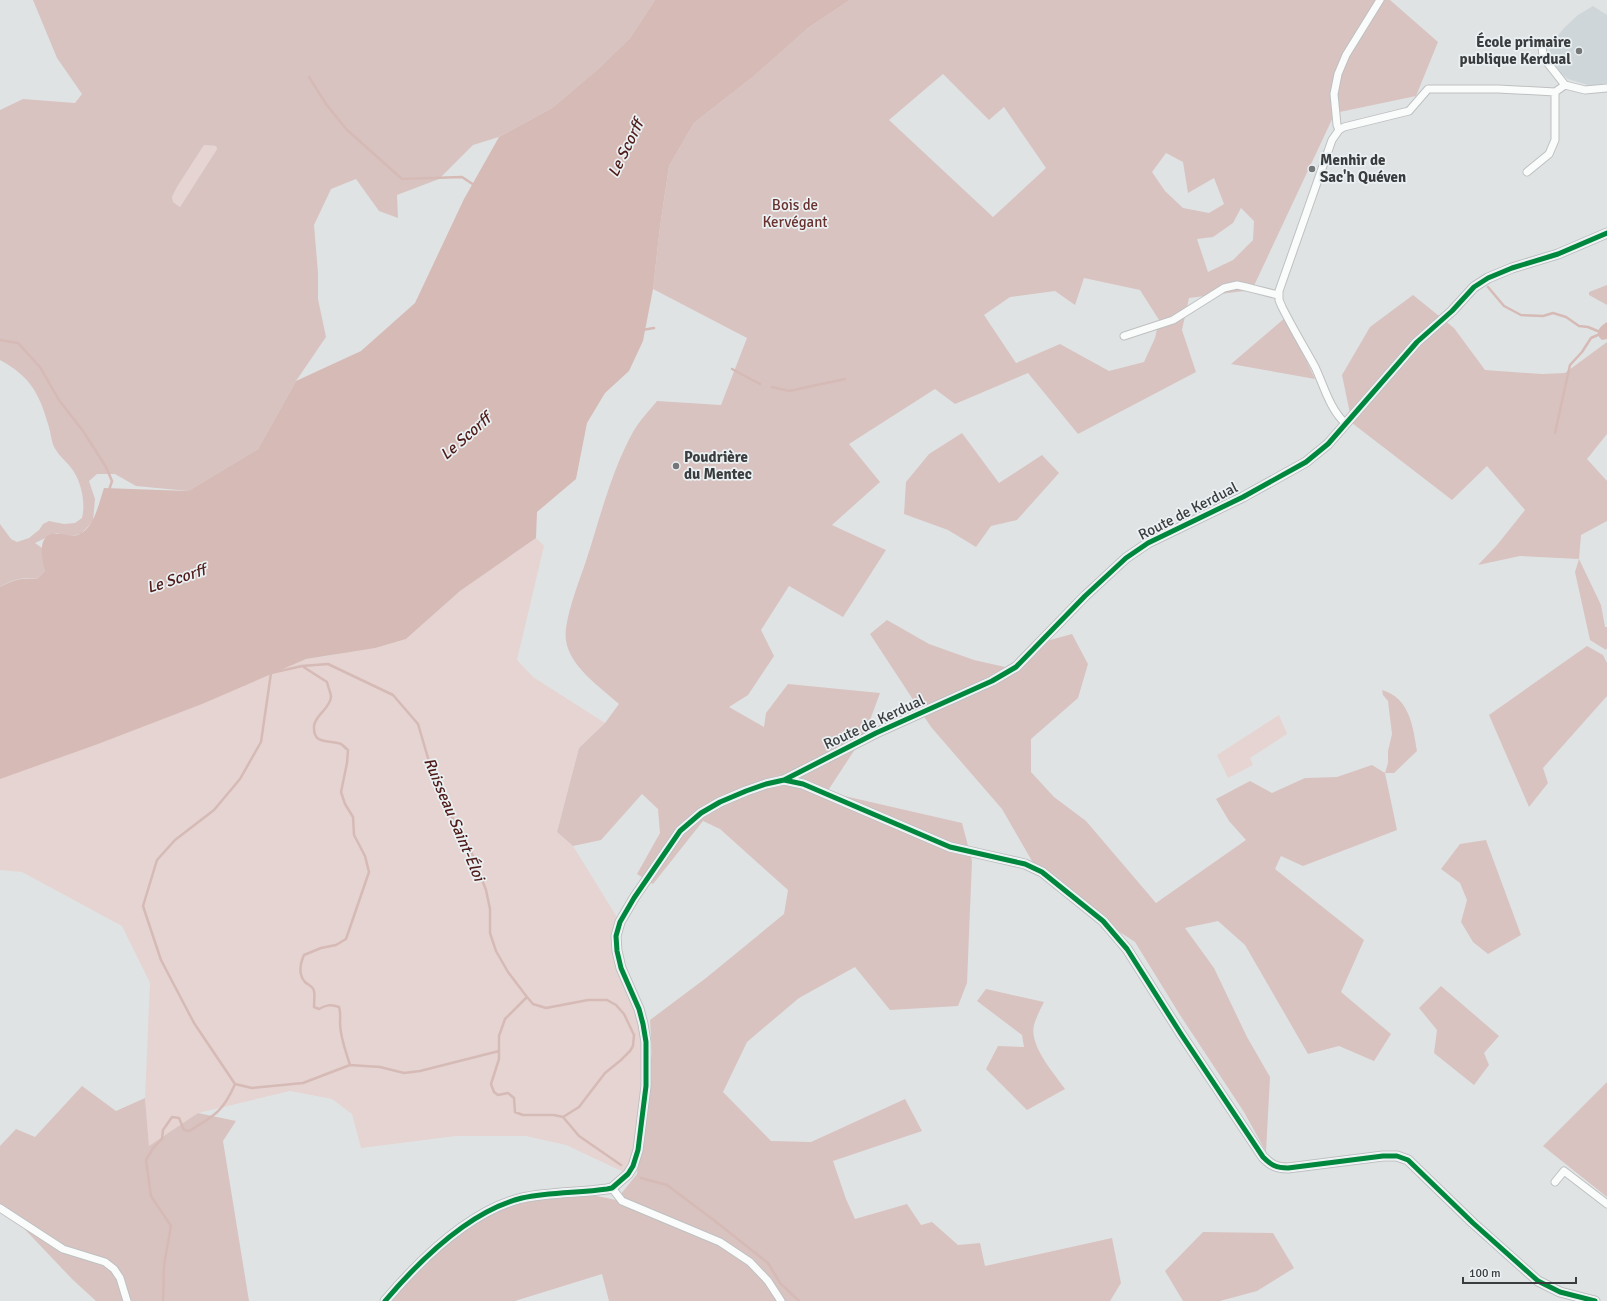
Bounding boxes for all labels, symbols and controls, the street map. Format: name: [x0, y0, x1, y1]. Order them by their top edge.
place label: École primaire publique Kerdual: [1460, 32, 1571, 68]
marker: École primaire publique Kerdual: [1574, 46, 1584, 56]
water label: Le Scorff: [604, 113, 650, 180]
place label: Menhir de Sac'h Quéven: [1320, 151, 1406, 186]
marker: Menhir de Sac'h Quéven: [1307, 164, 1317, 174]
park label: Bois de Kervégant: [762, 196, 828, 231]
water label: Le Scorff: [436, 407, 498, 464]
place label: Poudrière du Mentec: [684, 448, 752, 483]
marker: Poudrière du Mentec: [671, 461, 681, 471]
street label: Route de Kerdual: [1135, 478, 1241, 544]
water label: Le Scorff: [144, 559, 212, 598]
street label: Route de Kerdual: [821, 691, 927, 753]
water label: Ruisseau Saint-Éloi: [419, 755, 490, 886]
scale bar: [1463, 1259, 1576, 1285]
text: 100 m: [1469, 1266, 1501, 1281]

